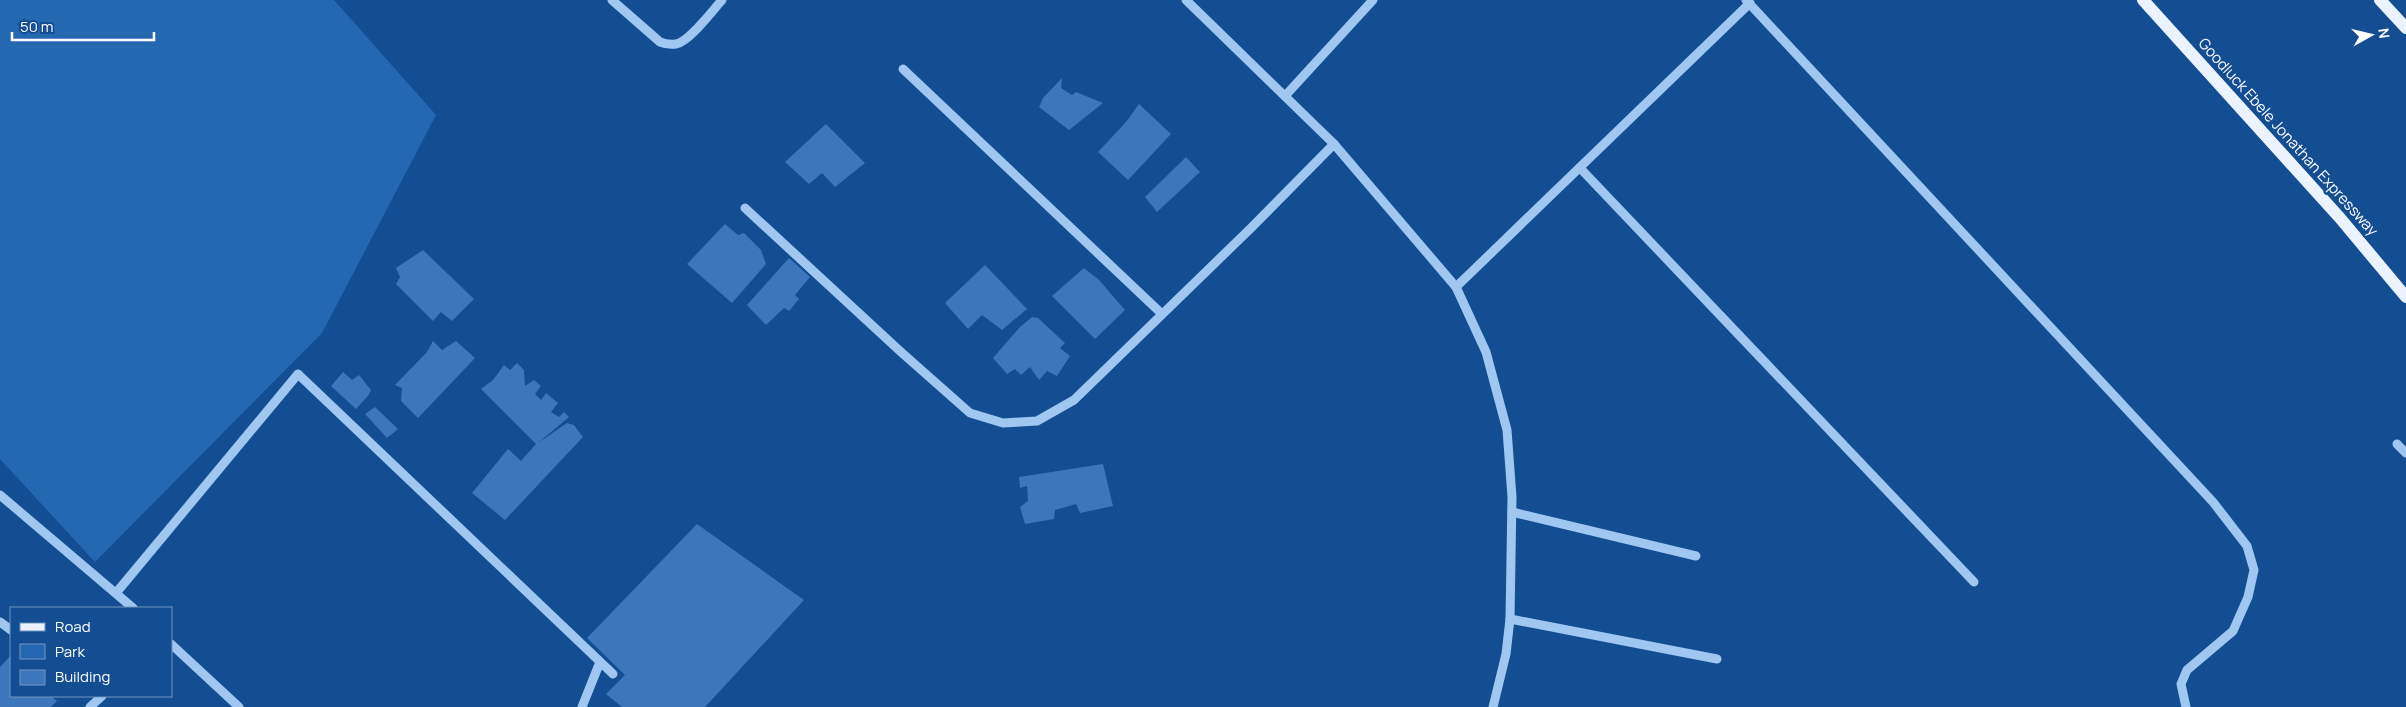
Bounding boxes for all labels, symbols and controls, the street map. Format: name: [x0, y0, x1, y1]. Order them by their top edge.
scale bar: [12, 10, 155, 42]
north arrow: [2346, 10, 2396, 60]
text: 50 m: [20, 16, 54, 37]
text: N: [2374, 27, 2394, 39]
street label: Goodluck Ebele Jonathan Expressway: [2194, 33, 2383, 240]
legend: [10, 607, 172, 697]
text: Road: [55, 616, 91, 637]
text: Park: [55, 641, 85, 662]
text: Building: [55, 666, 110, 687]

